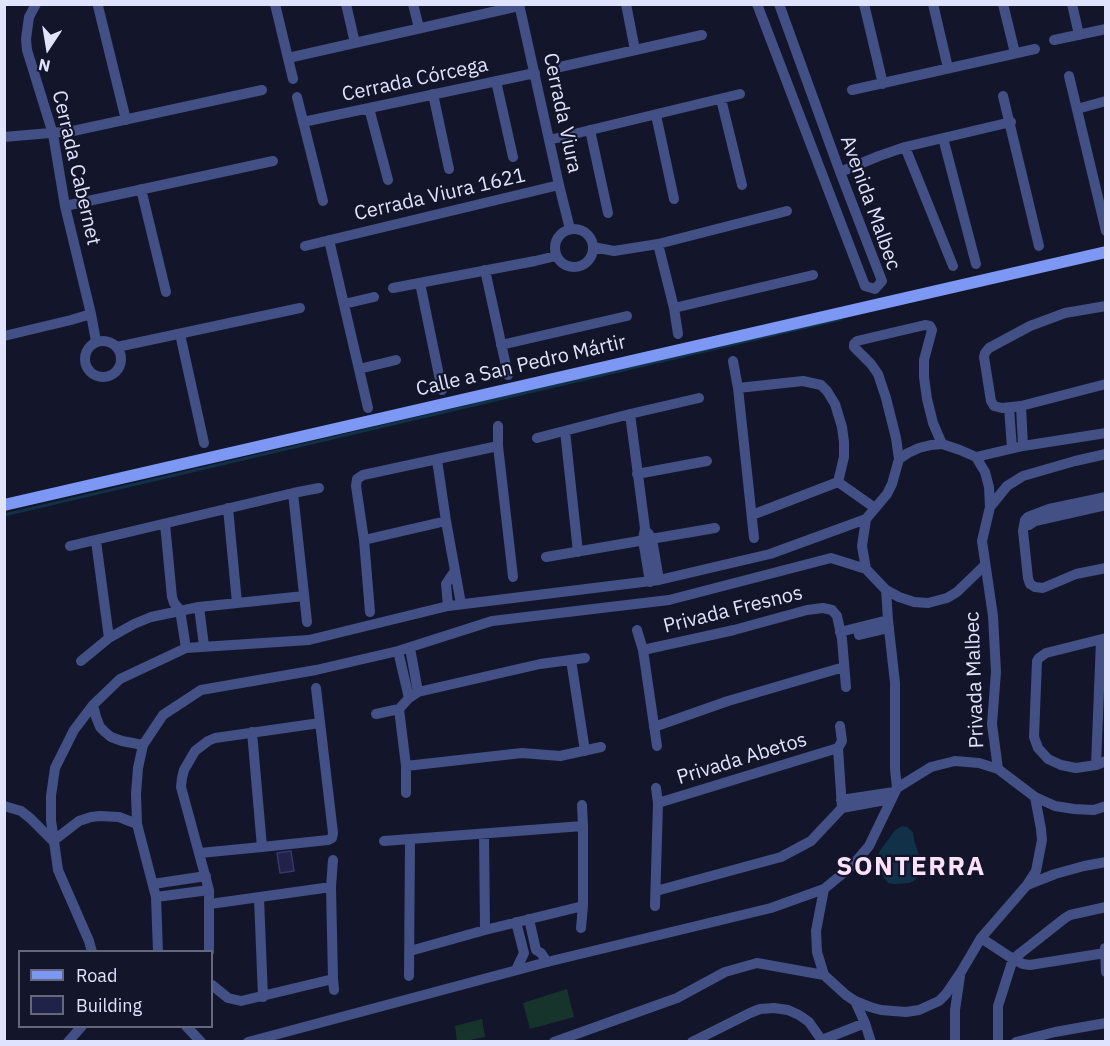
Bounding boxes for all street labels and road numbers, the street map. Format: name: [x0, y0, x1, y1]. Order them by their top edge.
street label: Cerrada Viura: [538, 51, 586, 175]
street label: Cerrada Córcega: [340, 53, 490, 107]
street label: Cerrada Cabernet: [47, 88, 105, 248]
street label: Avenida Malbec: [835, 132, 905, 274]
street label: Cerrada Viura 1621: [352, 164, 528, 226]
street label: Calle a San Pedro Mártir: [414, 330, 628, 402]
street label: Privada Fresnos: [661, 581, 805, 639]
street label: Privada Malbec: [961, 611, 989, 749]
street label: Privada Abetos: [674, 728, 810, 790]

